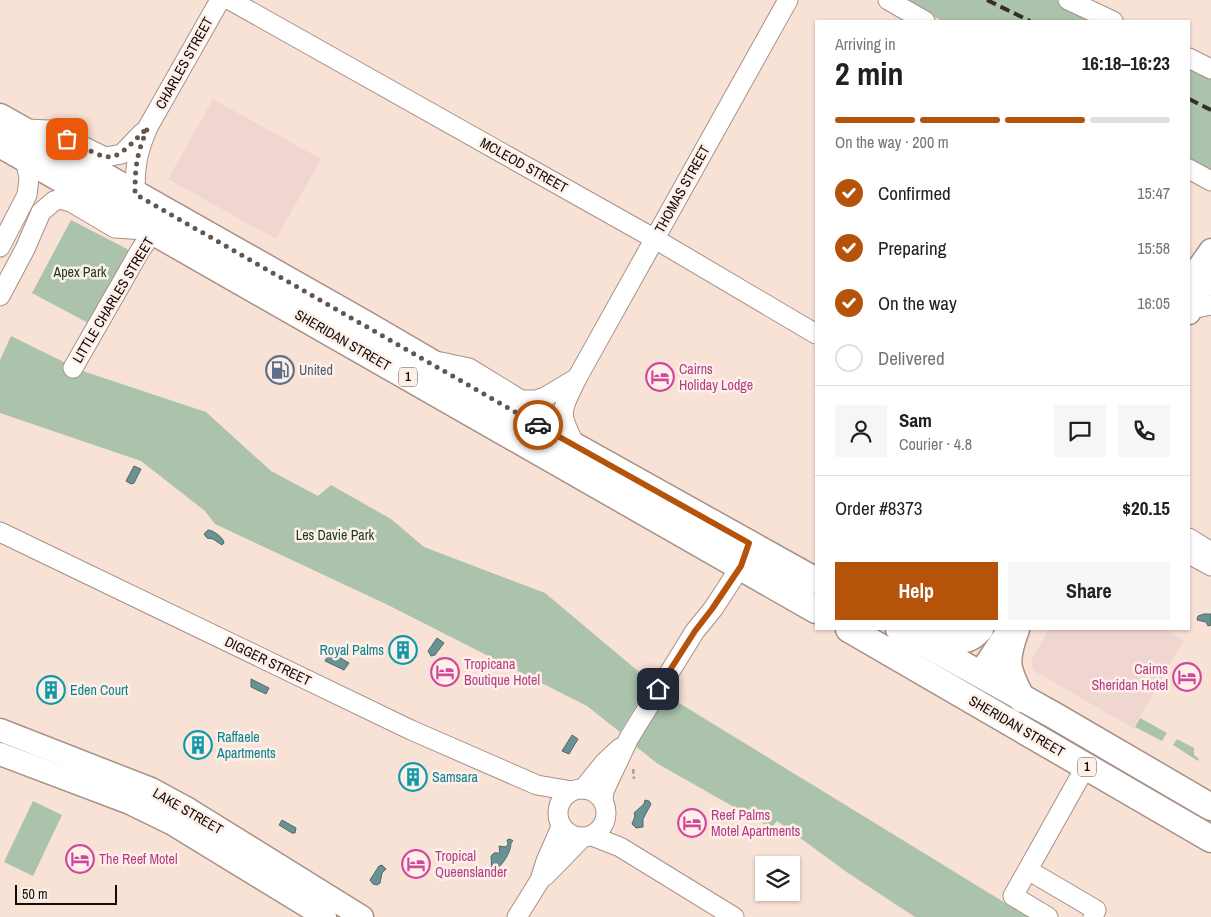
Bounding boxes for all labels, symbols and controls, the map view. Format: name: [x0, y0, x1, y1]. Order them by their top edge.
street label: CHARLES STREET: [151, 14, 217, 112]
text: Arriving in: [835, 33, 896, 55]
text: 16:18–16:23: [1082, 50, 1170, 76]
text: 2 min: [835, 52, 904, 95]
pin: [46, 118, 88, 160]
icon: bag: [53, 125, 81, 153]
text: On the way · 200 m: [835, 131, 949, 153]
street label: MCLEOD STREET: [477, 133, 571, 197]
street label: THOMAS STREET: [650, 142, 714, 236]
icon: check: [835, 179, 863, 207]
text: Confirmed: [878, 180, 951, 206]
text: 15:47: [1137, 182, 1170, 204]
street label: LITTLE CHARLES STREET: [68, 234, 158, 366]
icon: check: [835, 234, 863, 262]
text: Preparing: [878, 235, 946, 261]
text: 15:58: [1137, 237, 1170, 259]
park label: Apex Park: [53, 263, 107, 281]
icon: check: [835, 289, 863, 317]
text: On the way: [878, 290, 957, 316]
text: 16:05: [1137, 292, 1170, 314]
street label: SHERIDAN STREET: [292, 305, 394, 375]
text: Delivered: [878, 345, 945, 371]
fuel station icon: United: [265, 355, 295, 385]
place label: Cairns Holiday Lodge: [679, 360, 753, 394]
place label: United: [299, 361, 333, 379]
hotel icon: Cairns Holiday Lodge: [645, 362, 675, 392]
road number: 1: [399, 368, 417, 387]
courier: [513, 400, 563, 450]
button: person: [835, 405, 887, 457]
button: chat: [1054, 405, 1106, 457]
button: phone: [1118, 405, 1170, 457]
text: Sam: [899, 407, 932, 433]
icon: car: [524, 411, 552, 439]
text: Courier · 4.8: [899, 433, 972, 455]
text: Order #8373: [835, 495, 922, 521]
text: $20.15: [1122, 495, 1170, 521]
park label: Les Davie Park: [296, 526, 375, 544]
button: Help: [835, 562, 998, 620]
button: Share: [1008, 562, 1170, 620]
street label: DIGGER STREET: [222, 632, 314, 690]
building icon: Royal Palms: [388, 635, 418, 665]
place label: Royal Palms: [320, 641, 384, 659]
place label: Tropicana Boutique Hotel: [464, 655, 540, 689]
hotel icon: Tropicana Boutique Hotel: [430, 657, 460, 687]
place label: Cairns Sheridan Hotel: [1091, 660, 1168, 694]
hotel icon: Cairns Sheridan Hotel: [1172, 662, 1202, 692]
pin: [637, 668, 679, 710]
building icon: Eden Court: [36, 675, 66, 705]
icon: home: [644, 675, 672, 703]
place label: Eden Court: [70, 681, 128, 699]
street label: SHERIDAN STREET: [966, 691, 1068, 761]
place label: Raffaele Apartments: [216, 728, 276, 762]
building icon: Raffaele Apartments: [183, 730, 213, 760]
road number: 1: [1078, 758, 1096, 776]
building icon: Samsara: [398, 762, 428, 792]
place label: Samsara: [432, 768, 479, 786]
street label: LAKE STREET: [150, 784, 226, 838]
place label: Reef Palms Motel Apartments: [711, 806, 801, 840]
hotel icon: Reef Palms Motel Apartments: [677, 808, 707, 838]
hotel icon: The Reef Motel: [65, 844, 95, 874]
place label: Tropical Queenslander: [435, 847, 507, 881]
hotel icon: Tropical Queenslander: [401, 849, 431, 879]
place label: The Reef Motel: [99, 850, 177, 868]
map controls: [755, 856, 800, 901]
button: layers: [755, 856, 800, 901]
scale bar: [15, 882, 118, 905]
text: 50 m: [22, 885, 48, 903]

